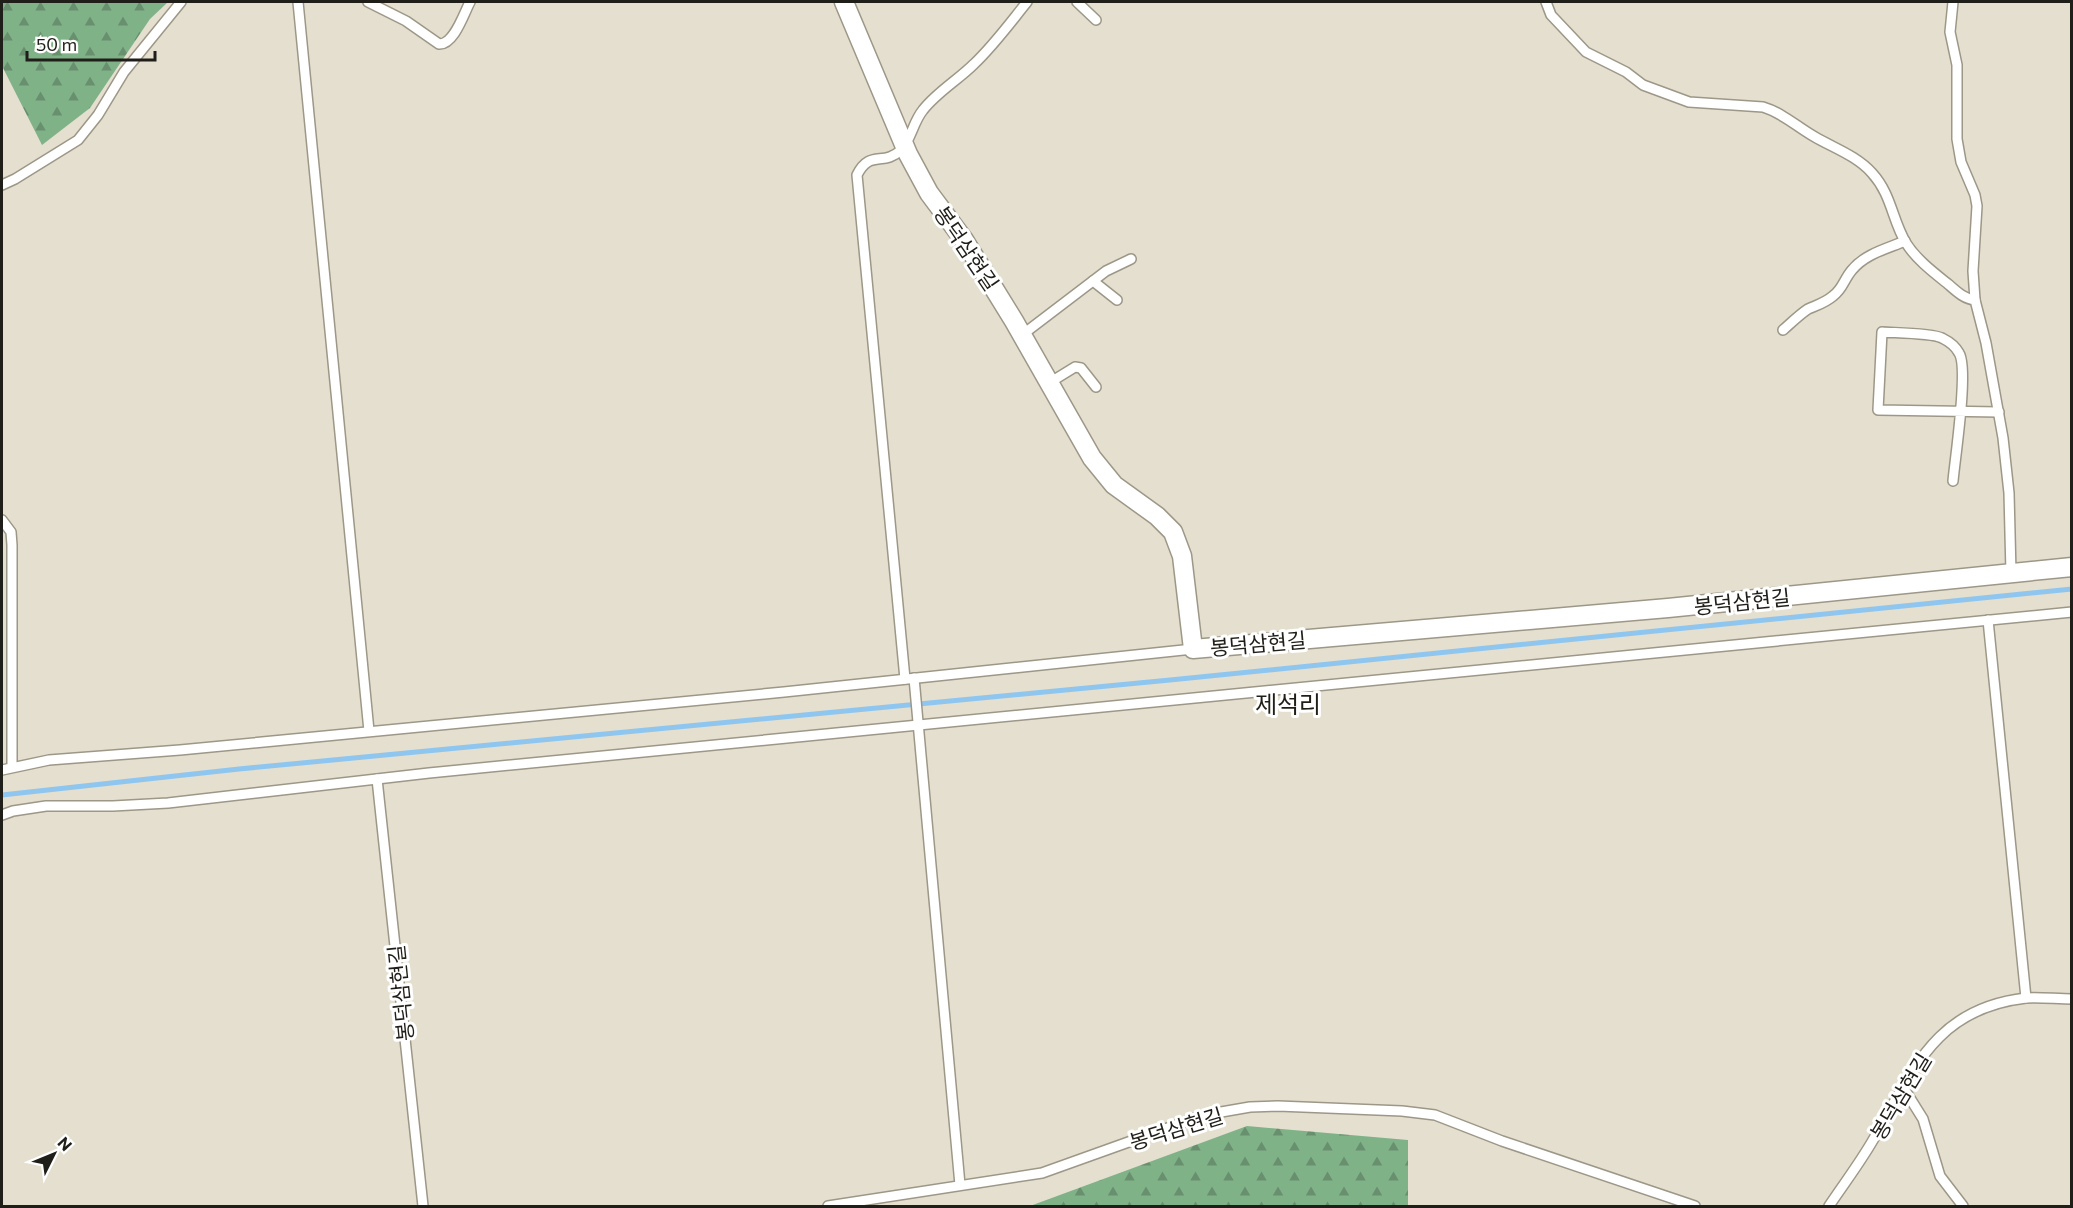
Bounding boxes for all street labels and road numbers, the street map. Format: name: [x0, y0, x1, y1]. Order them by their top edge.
street label: 봉덕삼현길: [930, 201, 1004, 295]
street label: 봉덕삼현길: [1693, 584, 1791, 618]
street label: 봉덕삼현길: [1209, 626, 1307, 660]
street label: 봉덕삼현길: [383, 944, 417, 1042]
street label: 봉덕삼현길: [1864, 1048, 1936, 1144]
street label: 봉덕삼현길: [1126, 1102, 1226, 1154]

